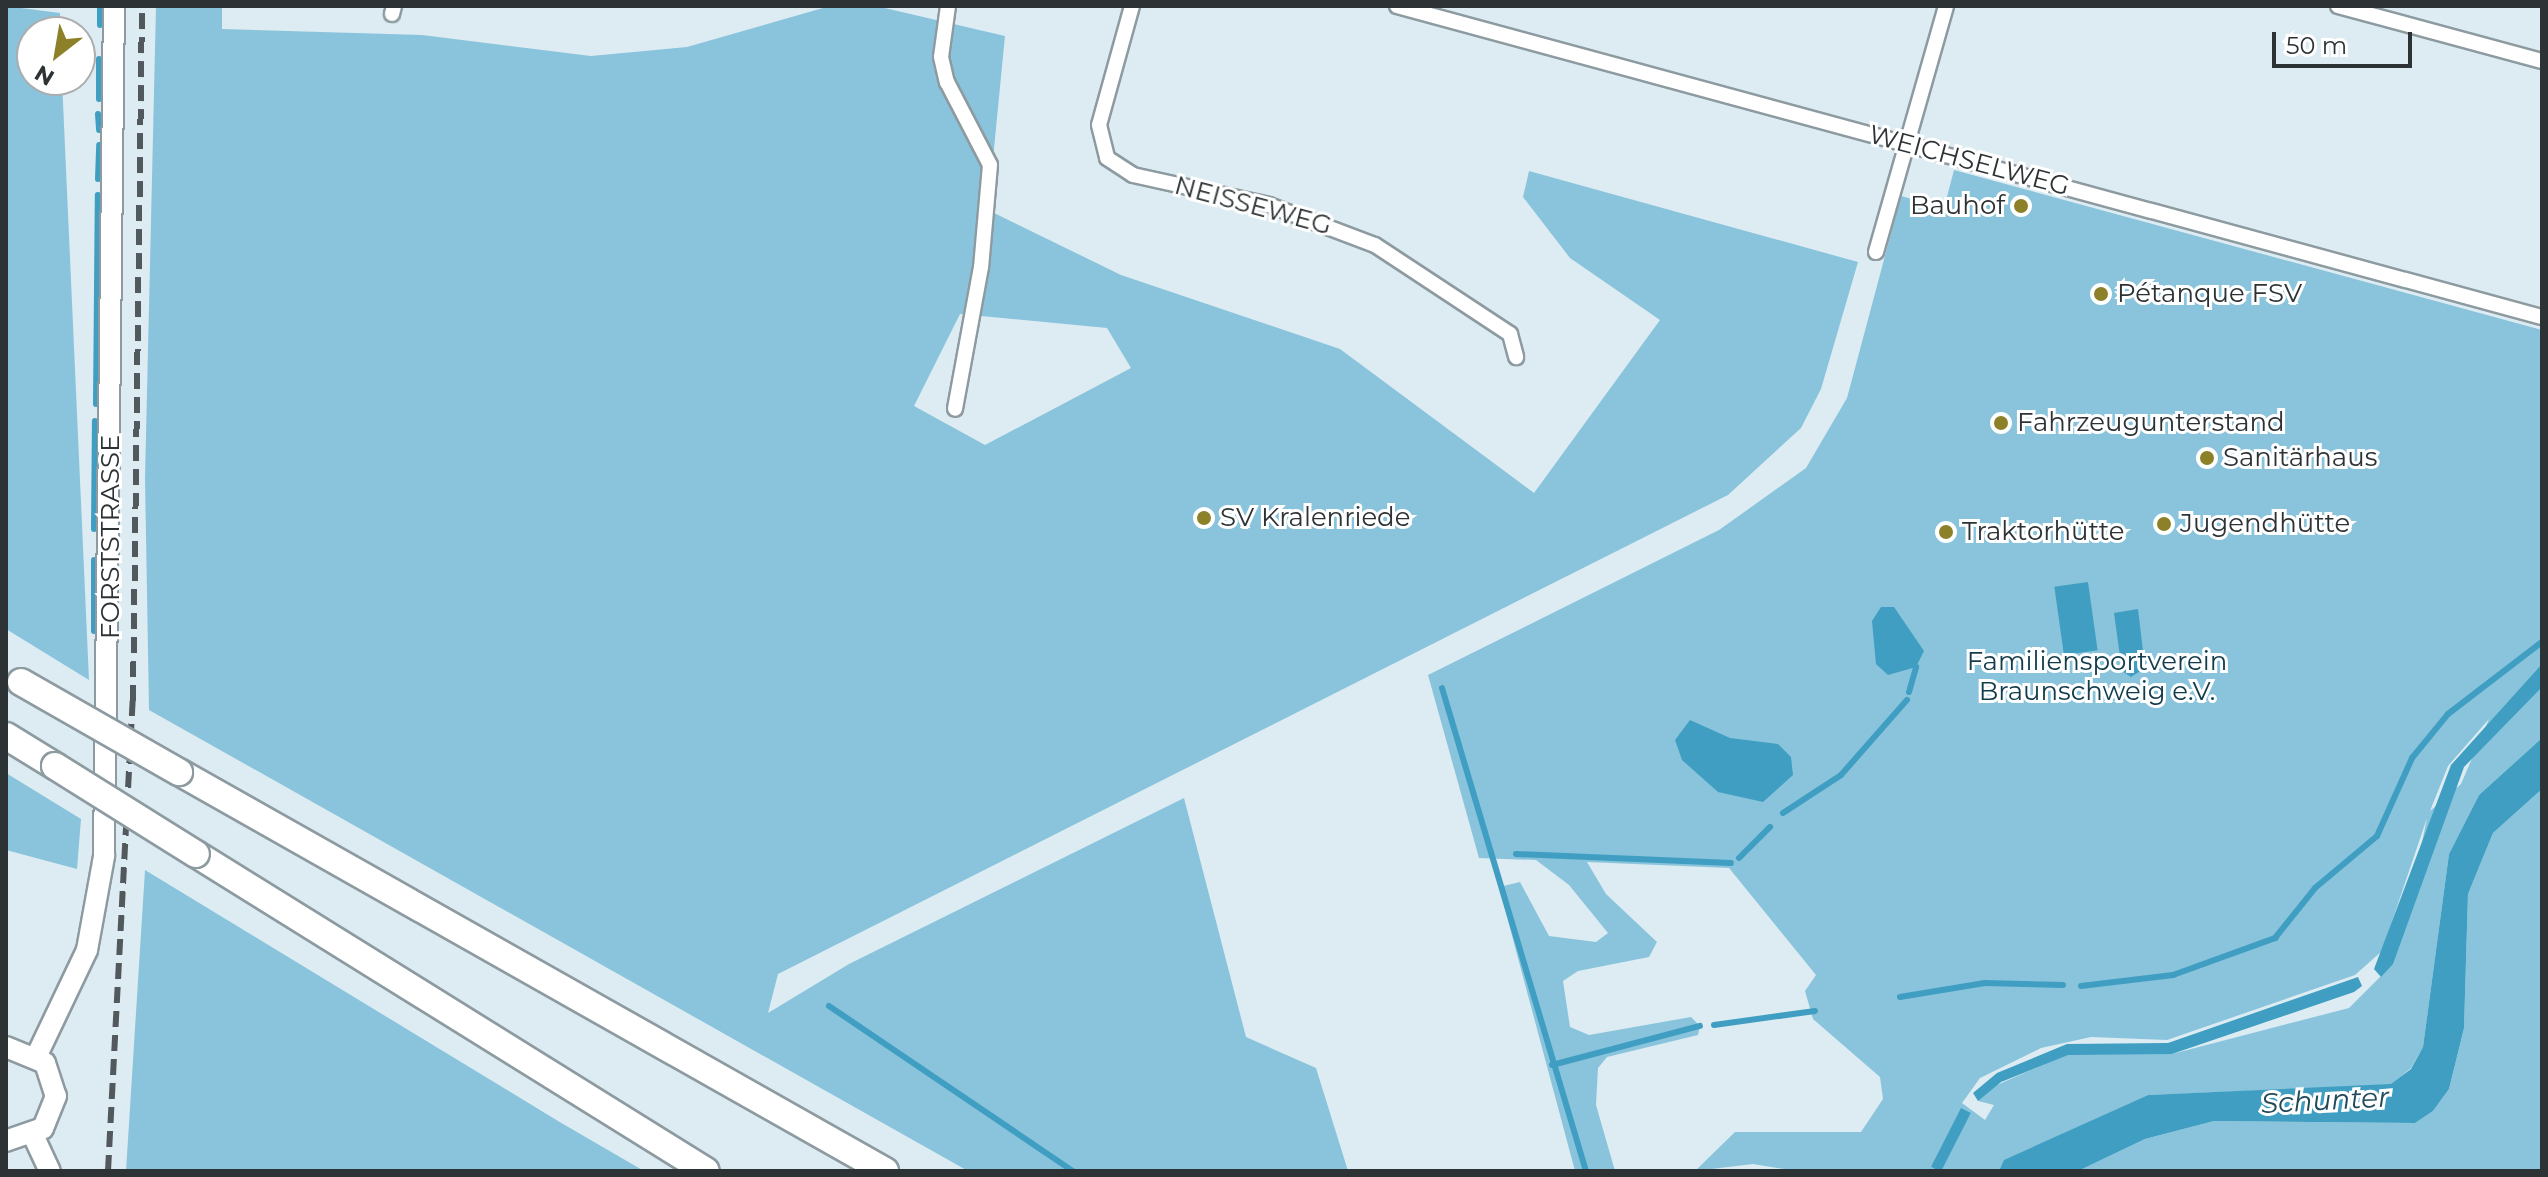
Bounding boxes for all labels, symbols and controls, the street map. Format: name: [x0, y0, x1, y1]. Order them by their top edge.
north arrow: [16, 16, 96, 96]
scale bar: [2276, 16, 2416, 66]
text: 50 m: [2286, 31, 2347, 60]
text: N: [30, 59, 59, 91]
street label: WEICHSELWEG: [1865, 119, 2073, 203]
street label: NEISSEWEG: [1171, 170, 1335, 242]
place label: Bauhof: [1910, 190, 2005, 222]
marker: Bauhof: [2012, 197, 2030, 215]
place label: Pétanque FSV: [2117, 278, 2302, 310]
marker: Pétanque FSV: [2092, 285, 2110, 303]
place label: Fahrzeugunterstand: [2017, 407, 2285, 439]
marker: Fahrzeugunterstand: [1992, 414, 2010, 432]
street label: FORSTSTRASSE: [95, 435, 127, 639]
place label: Sanitärhaus: [2223, 442, 2377, 474]
marker: Sanitärhaus: [2198, 449, 2216, 467]
place label: SV Kralenriede: [1220, 502, 1410, 534]
place label: Jugendhütte: [2180, 508, 2350, 540]
marker: SV Kralenriede: [1195, 509, 1213, 527]
marker: Jugendhütte: [2155, 515, 2173, 533]
place label: Traktorhütte: [1962, 516, 2124, 548]
marker: Traktorhütte: [1937, 523, 1955, 541]
park label: Familiensportverein Braunschweig e.V.: [1967, 646, 2227, 708]
water label: Schunter: [2260, 1080, 2390, 1120]

